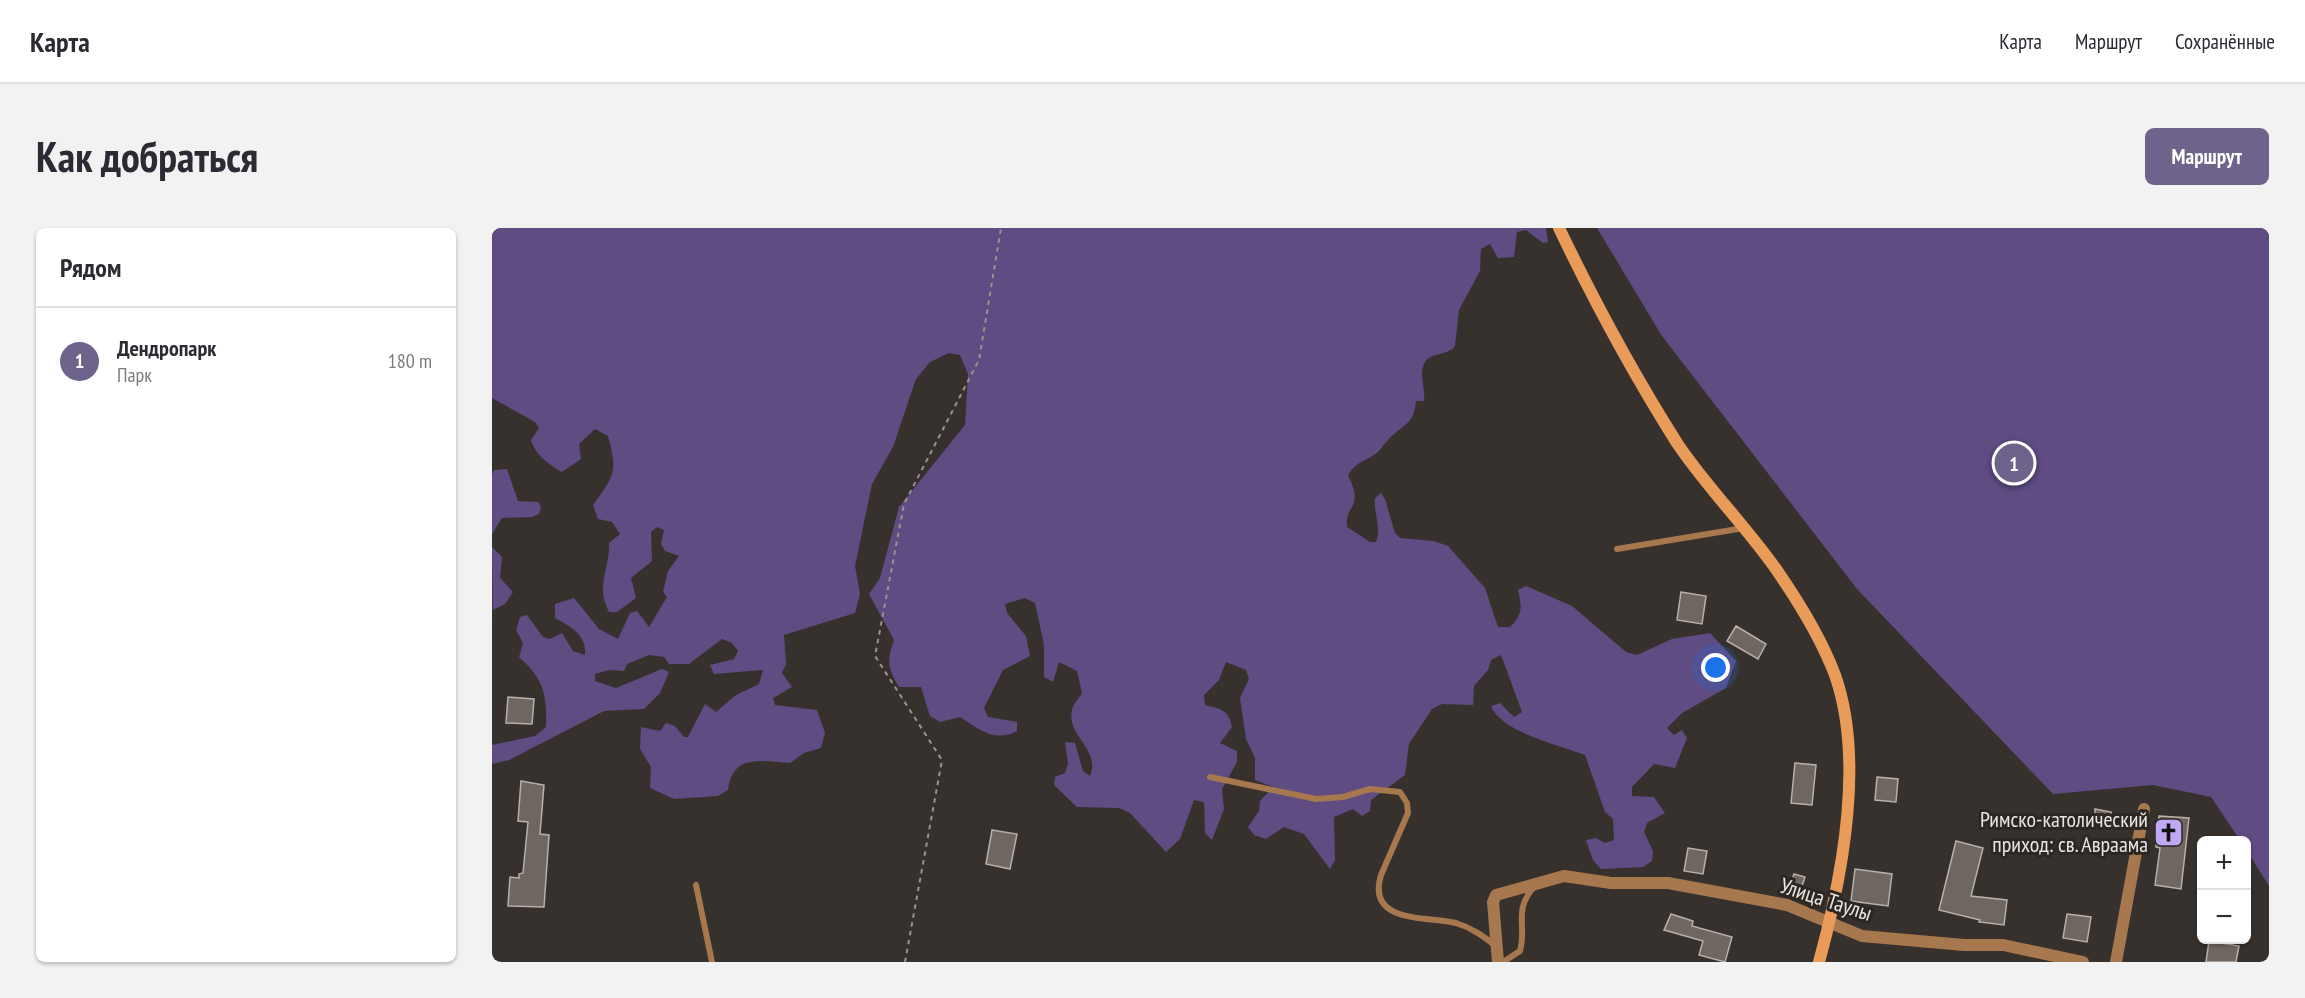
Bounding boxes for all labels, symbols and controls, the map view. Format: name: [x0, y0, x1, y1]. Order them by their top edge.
text: Карта: [30, 23, 90, 60]
text: Карта: [1999, 28, 2042, 55]
text: Маршрут: [2075, 28, 2142, 55]
text: Сохранённые: [2175, 28, 2275, 55]
button: Маршрут: [2145, 128, 2269, 185]
text: Как добраться: [36, 129, 258, 184]
text: Рядом: [60, 251, 121, 284]
text: Дендропарк: [117, 334, 216, 362]
text: 1: [75, 348, 84, 374]
text: 180 m: [388, 348, 432, 374]
text: Парк: [117, 362, 152, 388]
pin: 1: [1994, 440, 2033, 486]
your location: [1701, 653, 1730, 682]
place label: Римско-католический приход: св. Авраама: [1980, 805, 2148, 858]
church icon: Римско-католический приход: св. Авраама: [2153, 816, 2185, 848]
map controls: [2197, 836, 2251, 944]
button: +: [2197, 836, 2251, 890]
street label: Улица Таулы: [1777, 871, 1875, 927]
button: −: [2197, 890, 2251, 944]

